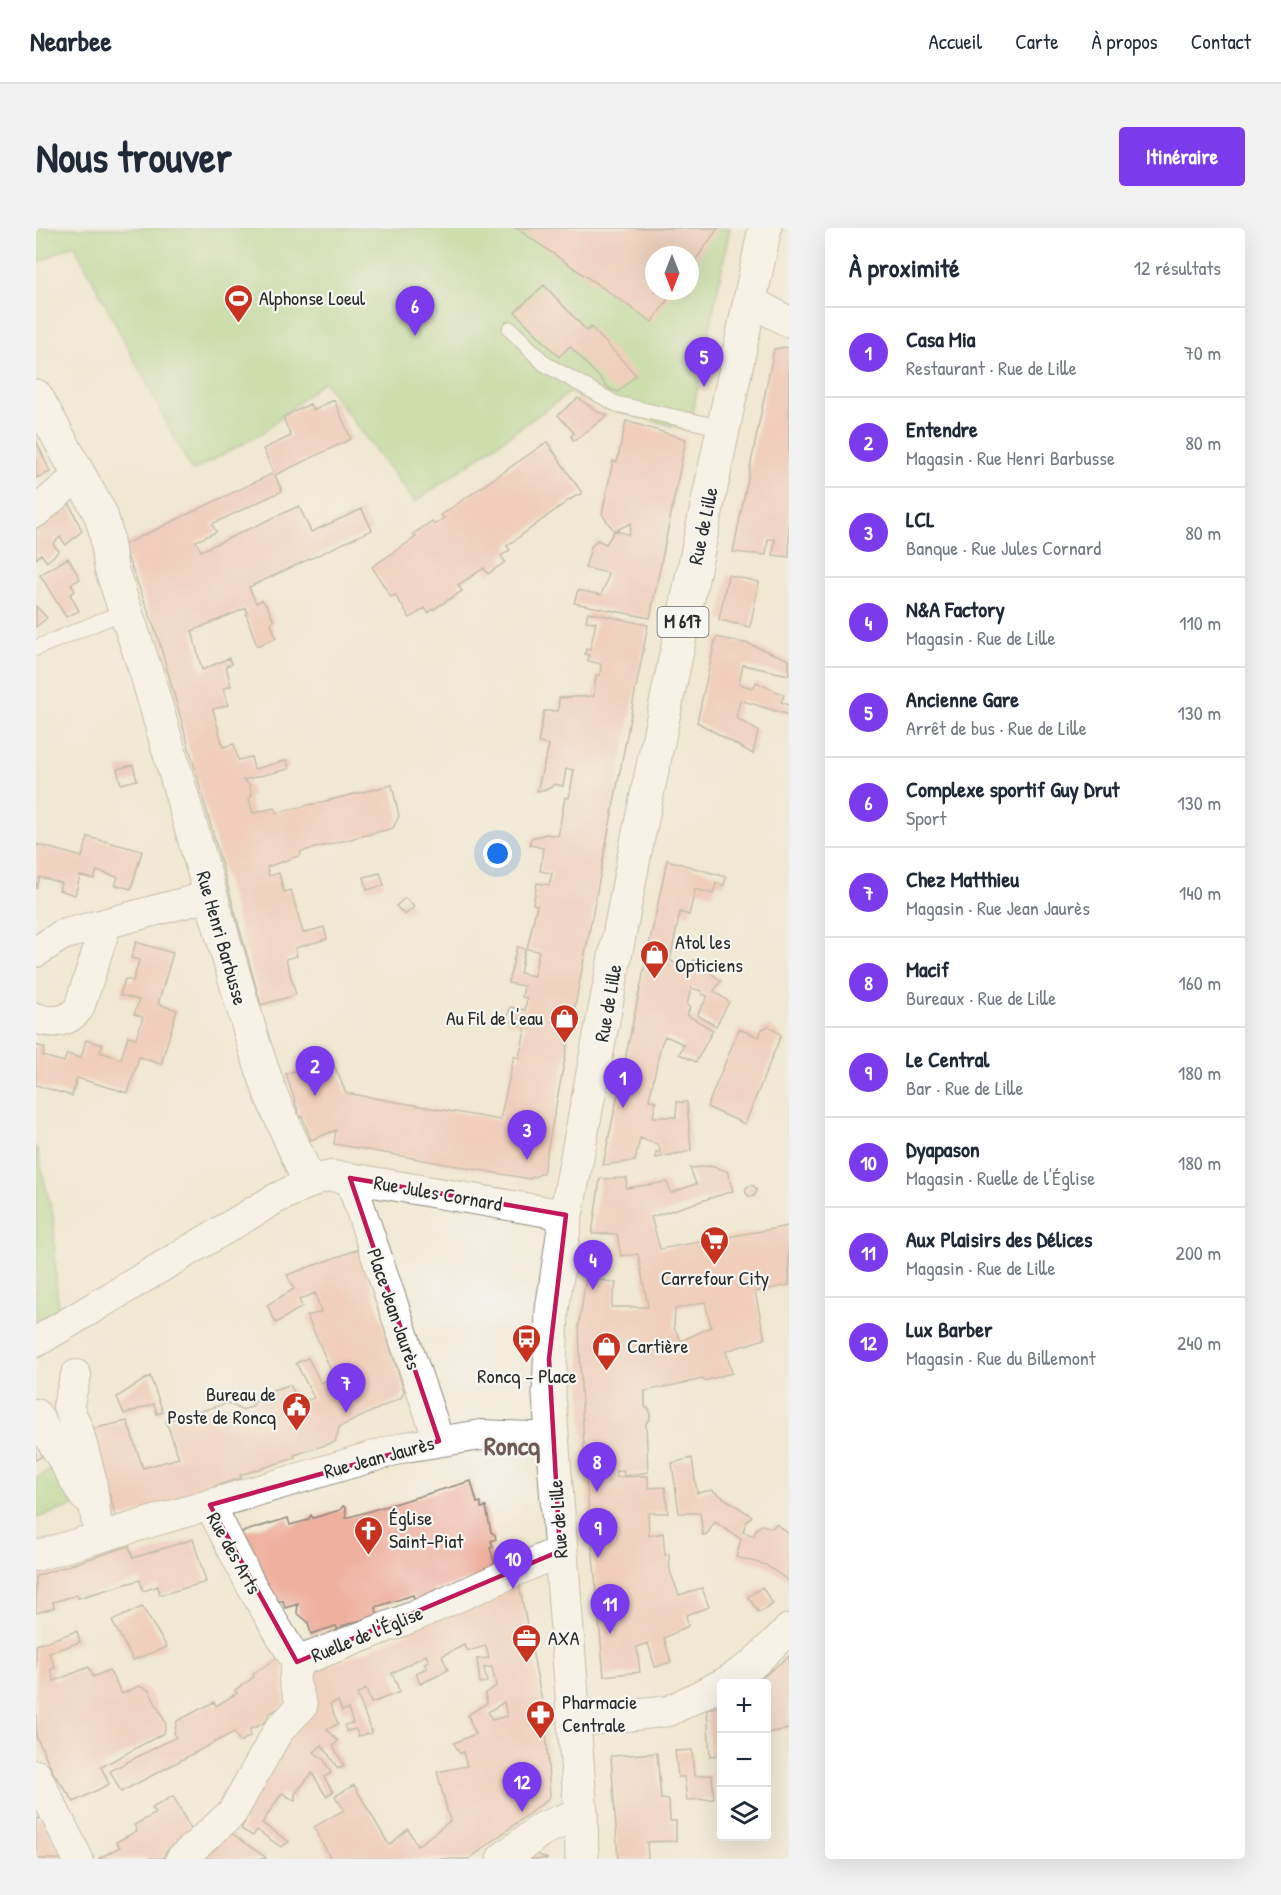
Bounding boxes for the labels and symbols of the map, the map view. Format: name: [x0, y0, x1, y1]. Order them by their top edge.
north arrow: [645, 246, 699, 300]
sports icon: Alphonse Loeul: [222, 282, 254, 324]
place label: Alphonse Loeul: [259, 284, 366, 311]
pin: 6: [396, 286, 434, 336]
pin: 5: [684, 338, 724, 387]
street label: Rue de Lille: [681, 485, 724, 567]
road number: M 617: [658, 607, 708, 637]
your location: [483, 839, 512, 868]
street label: Rue Henri Barbusse: [190, 868, 254, 1008]
place label: Atol les Opticiens: [675, 928, 743, 978]
shop icon: Atol les Opticiens: [638, 938, 670, 980]
street label: Rue de Lille: [587, 962, 628, 1044]
shop icon: Au Fil de l'eau: [548, 1002, 580, 1044]
place label: Au Fil de l'eau: [446, 1004, 543, 1031]
pin: 2: [296, 1046, 334, 1096]
pin: 1: [604, 1058, 642, 1108]
pin: 3: [508, 1110, 546, 1160]
street label: Rue Jules Cornard: [372, 1168, 504, 1217]
supermarket icon: Carrefour City: [699, 1224, 731, 1266]
pin: 4: [574, 1240, 612, 1290]
street label: Place Jean Jaurès: [361, 1245, 428, 1373]
place label: Carrefour City: [661, 1264, 769, 1291]
bus stop icon: Roncq – Place: [511, 1322, 543, 1364]
shop icon: Cartière: [590, 1330, 622, 1372]
place label: Cartière: [627, 1332, 689, 1359]
place label: Roncq – Place: [477, 1362, 577, 1389]
pin: 7: [326, 1364, 366, 1413]
place label: Bureau de Poste de Roncq: [168, 1380, 276, 1430]
public building icon: Bureau de Poste de Roncq: [281, 1390, 313, 1432]
district label: Roncq: [484, 1428, 540, 1464]
street label: Rue Jean Jaurès: [321, 1429, 437, 1484]
pin: 8: [578, 1442, 616, 1492]
street label: Rue de Lille: [541, 1479, 574, 1559]
place label: Église Saint-Piat: [389, 1504, 464, 1554]
street label: Rue des Arts: [201, 1507, 268, 1599]
pin: 9: [578, 1508, 618, 1558]
church icon: Église Saint-Piat: [352, 1514, 384, 1556]
pin: 10: [494, 1540, 532, 1589]
pin: 11: [590, 1584, 630, 1634]
street label: Ruelle de l'Église: [307, 1599, 427, 1668]
office icon: AXA: [511, 1622, 543, 1664]
place label: AXA: [548, 1624, 580, 1651]
place label: Pharmacie Centrale: [562, 1688, 637, 1738]
pharmacy icon: Pharmacie Centrale: [525, 1698, 557, 1740]
pin: 12: [502, 1762, 542, 1812]

